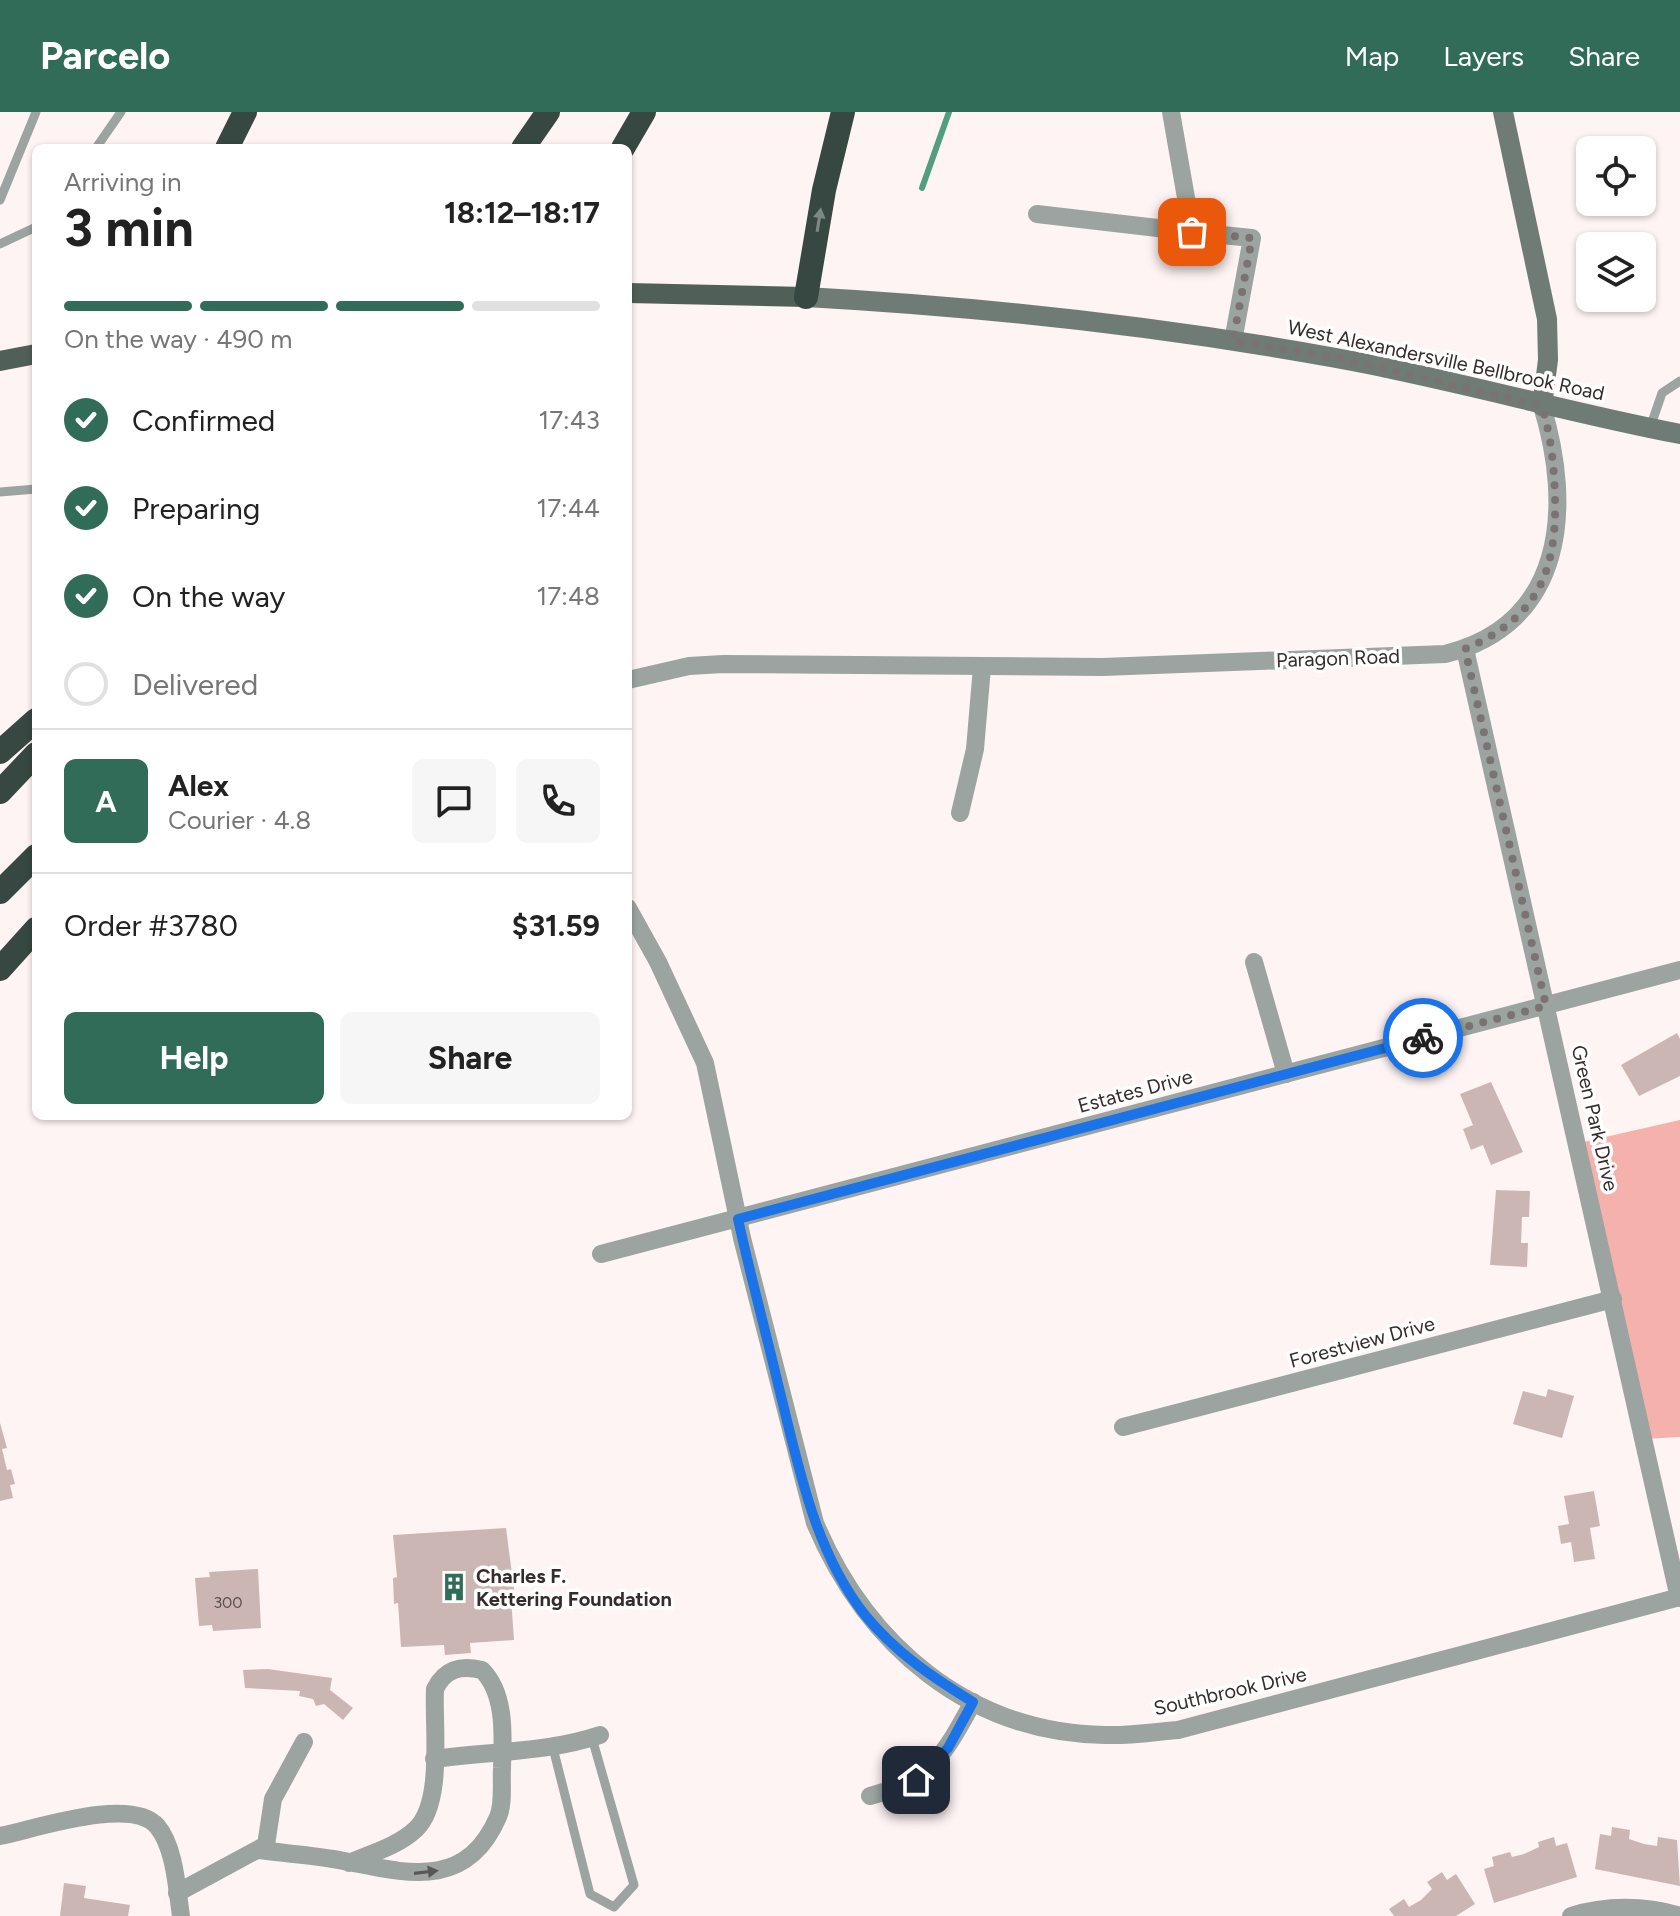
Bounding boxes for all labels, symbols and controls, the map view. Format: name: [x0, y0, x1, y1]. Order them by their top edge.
text: Parcelo: [40, 33, 170, 79]
text: Map: [1345, 39, 1399, 73]
text: Layers: [1443, 39, 1524, 73]
text: Share: [1568, 39, 1640, 73]
map controls: [1576, 136, 1656, 312]
button: locate: [1576, 136, 1656, 216]
text: Arriving in: [64, 166, 182, 198]
text: 18:12–18:17: [444, 194, 600, 231]
text: 3 min: [64, 197, 194, 259]
pin: [1158, 198, 1226, 266]
one-way arrow: [813, 207, 826, 232]
icon: bag: [1170, 210, 1214, 254]
button: layers: [1576, 232, 1656, 312]
street label: West Alexandersville Bellbrook Road: [1285, 315, 1607, 405]
text: On the way · 490 m: [64, 323, 292, 355]
icon: check: [64, 398, 108, 442]
text: Confirmed: [132, 402, 275, 439]
text: 17:43: [538, 404, 600, 436]
icon: check: [64, 486, 108, 530]
text: Preparing: [132, 490, 260, 527]
text: 17:44: [536, 492, 600, 524]
icon: check: [64, 574, 108, 618]
text: On the way: [132, 578, 285, 615]
text: 17:48: [537, 580, 600, 612]
street label: Paragon Road: [1276, 644, 1400, 672]
text: Delivered: [132, 666, 258, 703]
button: chat: [412, 759, 496, 843]
button: phone: [516, 759, 600, 843]
text: Alex: [168, 767, 229, 804]
text: A: [95, 783, 117, 820]
text: Courier · 4.8: [168, 804, 311, 836]
text: Order #3780: [64, 907, 238, 944]
text: $31.59: [512, 907, 600, 944]
courier: [1383, 998, 1463, 1078]
button: Help: [64, 1012, 324, 1104]
button: Share: [340, 1012, 600, 1104]
icon: bike: [1401, 1016, 1445, 1060]
street label: Green Park Drive: [1567, 1043, 1623, 1193]
street label: Estates Drive: [1075, 1064, 1195, 1118]
street label: Forestview Drive: [1287, 1311, 1437, 1373]
place label: Charles F. Kettering Foundation: [476, 1564, 672, 1611]
building icon: Charles F. Kettering Foundation: [439, 1572, 469, 1602]
house number: 300: [213, 1593, 243, 1612]
street label: Southbrook Drive: [1151, 1662, 1309, 1720]
pin: [882, 1746, 950, 1814]
icon: home: [894, 1758, 938, 1802]
one-way arrow: [414, 1866, 439, 1879]

